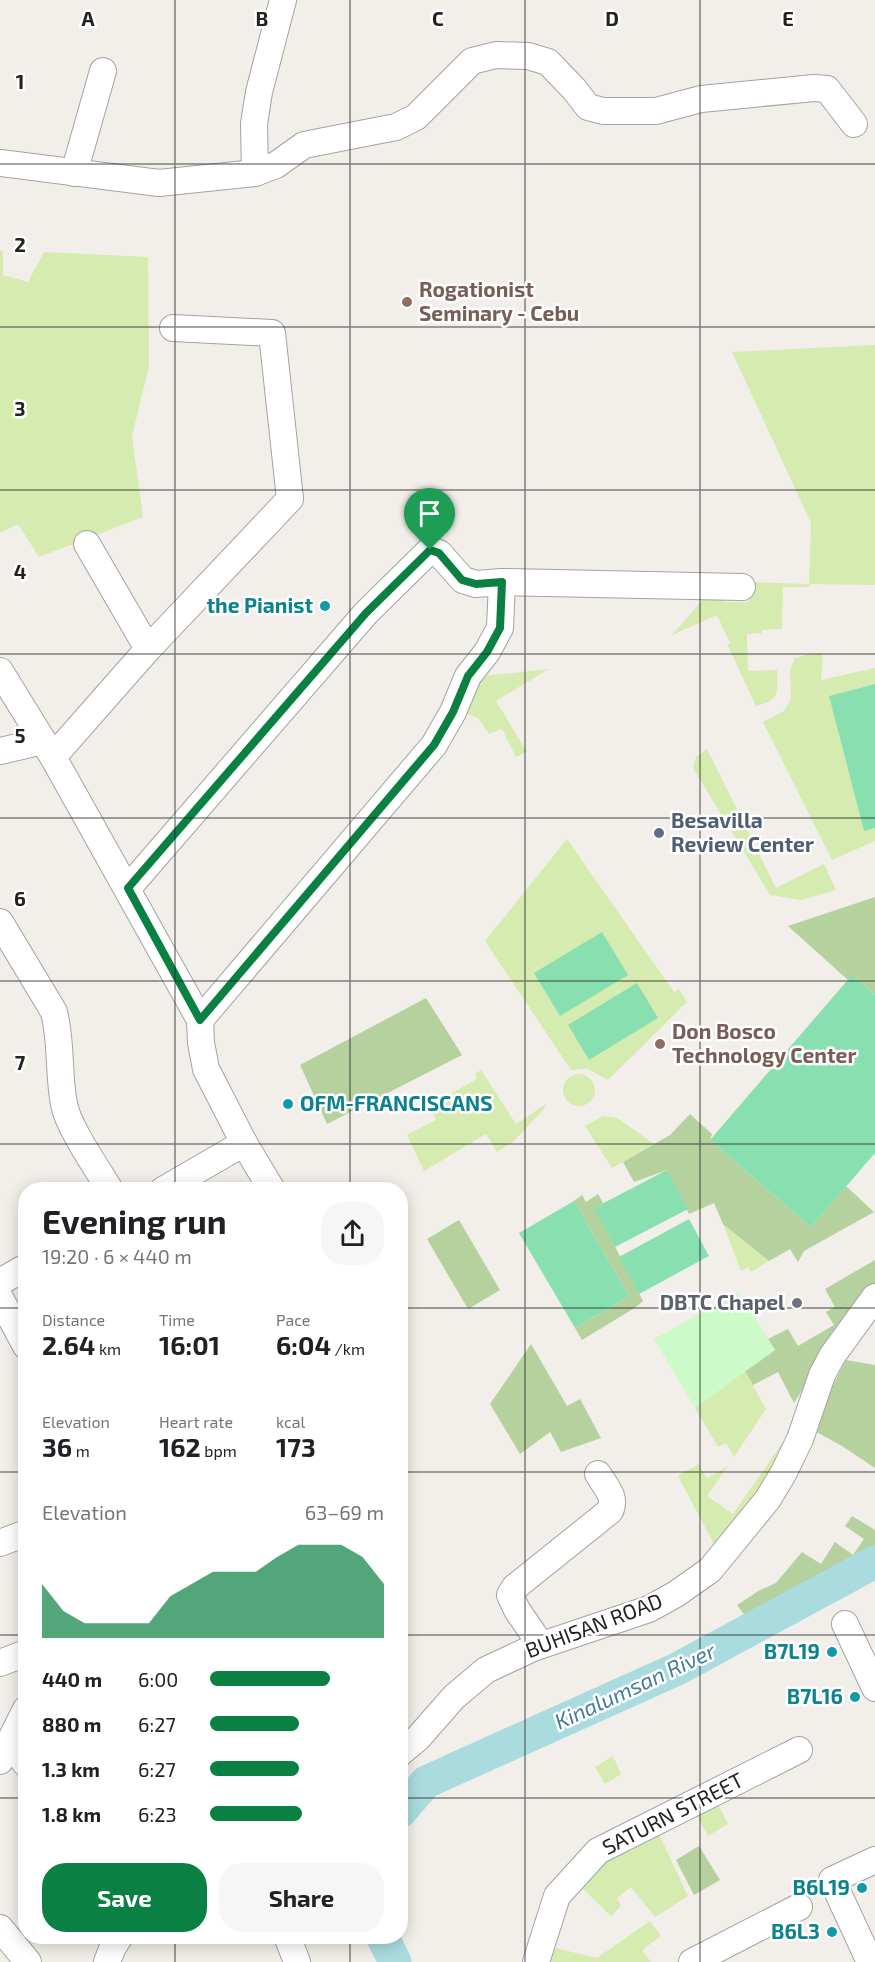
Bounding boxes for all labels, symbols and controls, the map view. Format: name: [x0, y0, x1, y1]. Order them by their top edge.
text: A: [81, 6, 95, 30]
text: B: [256, 6, 268, 30]
text: C: [432, 6, 444, 30]
text: D: [605, 6, 619, 30]
text: E: [782, 6, 794, 30]
text: 1: [16, 69, 24, 93]
text: 2: [14, 232, 26, 256]
place label: Rogationist Seminary - Cebu: [419, 276, 579, 326]
marker: Rogationist Seminary - Cebu: [400, 295, 414, 309]
text: 3: [14, 396, 26, 420]
pin: [404, 488, 455, 550]
icon: arrive: [413, 497, 446, 530]
text: 4: [14, 559, 27, 583]
place label: the Pianist: [206, 592, 313, 617]
marker: the Pianist: [318, 599, 332, 613]
text: 5: [14, 723, 26, 747]
place label: Besavilla Review Center: [671, 807, 814, 856]
marker: Besavilla Review Center: [652, 826, 666, 840]
text: 6: [14, 886, 26, 910]
place label: Don Bosco Technology Center: [672, 1018, 856, 1068]
marker: Don Bosco Technology Center: [653, 1037, 667, 1051]
text: 7: [15, 1050, 26, 1074]
place label: OFM-FRANCISCANS: [300, 1090, 492, 1115]
marker: OFM-FRANCISCANS: [281, 1097, 295, 1111]
text: Evening run: [42, 1201, 227, 1241]
button: share: [321, 1202, 384, 1265]
text: 19:20 · 6 × 440 m: [42, 1244, 192, 1268]
place label: DBTC Chapel: [660, 1289, 785, 1314]
marker: DBTC Chapel: [790, 1296, 804, 1310]
text: Distance: [42, 1310, 105, 1329]
text: Time: [159, 1310, 195, 1329]
text: Pace: [276, 1310, 310, 1329]
text: 2.64: [42, 1329, 95, 1360]
text: 16:01: [159, 1329, 220, 1360]
text: 6:04: [276, 1329, 331, 1360]
text: km: [95, 1339, 121, 1358]
text: /km: [331, 1339, 365, 1358]
text: Elevation: [42, 1412, 110, 1431]
text: Heart rate: [159, 1412, 233, 1431]
text: kcal: [276, 1412, 305, 1431]
text: 36: [42, 1431, 72, 1462]
text: 162: [159, 1431, 201, 1462]
text: 173: [276, 1431, 316, 1462]
text: m: [72, 1441, 90, 1460]
text: bpm: [201, 1441, 237, 1460]
text: Elevation: [42, 1500, 127, 1524]
text: 63–69 m: [305, 1500, 384, 1524]
street label: BUHISAN ROAD: [521, 1587, 666, 1662]
water label: Kinalumsan River: [550, 1636, 720, 1734]
place label: B7L19: [764, 1638, 820, 1663]
marker: B7L19: [825, 1645, 839, 1659]
text: 440 m: [42, 1667, 102, 1691]
text: 6:00: [138, 1667, 178, 1691]
place label: B7L16: [787, 1683, 843, 1708]
marker: B7L16: [848, 1690, 862, 1704]
text: 880 m: [42, 1712, 101, 1736]
text: 6:27: [138, 1712, 176, 1736]
text: 1.3 km: [42, 1757, 100, 1781]
text: 6:27: [138, 1757, 176, 1781]
street label: SATURN STREET: [598, 1766, 747, 1859]
text: 1.8 km: [42, 1802, 101, 1826]
text: 6:23: [138, 1802, 177, 1826]
button: Save: [42, 1863, 207, 1932]
button: Share: [219, 1863, 384, 1932]
place label: B6L19: [792, 1874, 850, 1899]
marker: B6L19: [855, 1881, 869, 1895]
place label: B6L3: [771, 1918, 820, 1943]
marker: B6L3: [825, 1925, 839, 1939]

